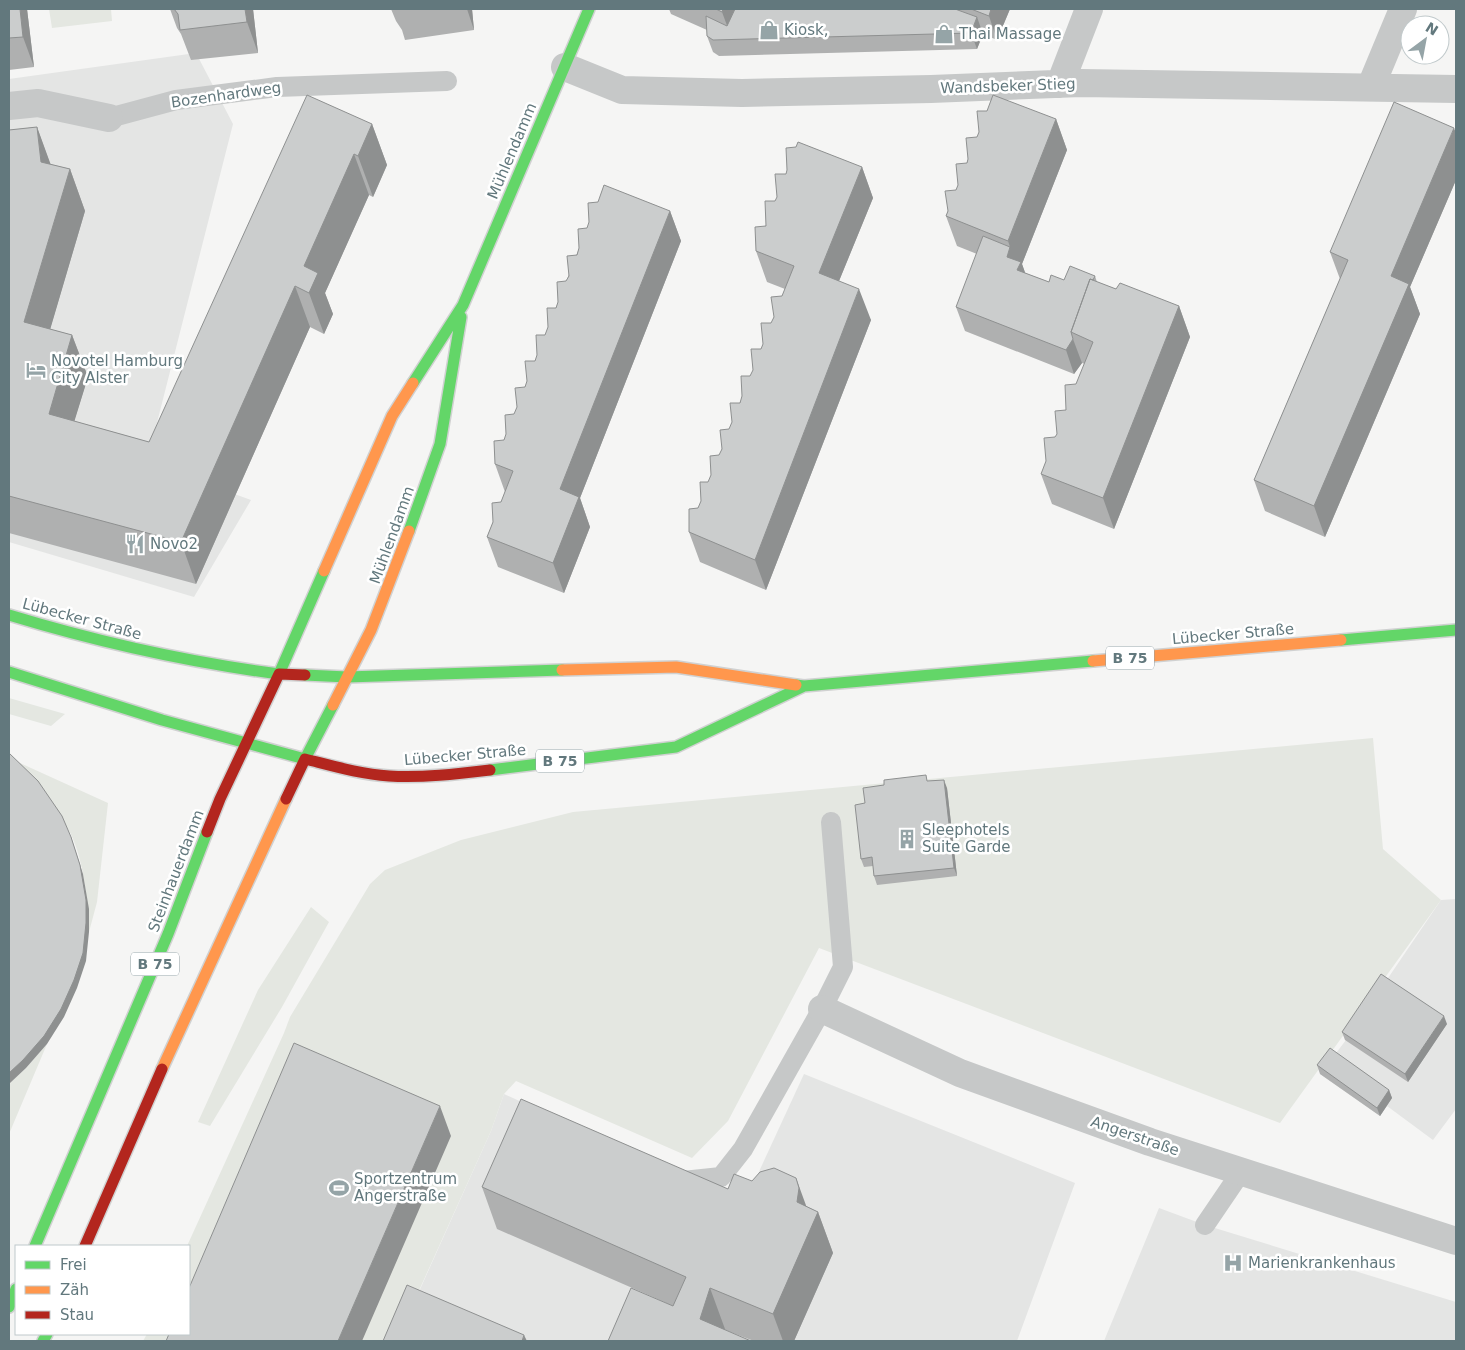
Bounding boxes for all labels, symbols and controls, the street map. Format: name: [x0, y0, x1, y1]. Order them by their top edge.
north arrow: [1400, 15, 1450, 65]
shop icon: Kiosk,: [758, 19, 780, 41]
text: N: [1423, 19, 1441, 39]
place label: Kiosk,: [784, 21, 828, 39]
shop icon: Thai Massage: [933, 23, 955, 45]
place label: Thai Massage: [958, 25, 1062, 43]
street label: Wandsbeker Stieg: [940, 75, 1076, 97]
street label: Bozenhardweg: [170, 78, 282, 112]
street label: Mühlendamm: [484, 100, 540, 202]
place label: Novotel Hamburg City Alster: [51, 352, 183, 387]
hotel icon: Novotel Hamburg City Alster: [25, 359, 47, 381]
street label: Mühlendamm: [366, 484, 418, 586]
restaurant icon: Novo2: [124, 533, 146, 555]
place label: Novo2: [150, 535, 198, 553]
street label: Lübecker Straße: [21, 594, 143, 644]
street label: Lübecker Straße: [1171, 620, 1295, 648]
road number: B 75: [1106, 646, 1154, 670]
street label: Lübecker Straße: [403, 741, 527, 769]
road number: B 75: [536, 749, 584, 772]
street label: Steinhauerdamm: [144, 807, 208, 935]
place label: Sleephotels Suite Garde: [922, 821, 1011, 856]
building icon: Sleephotels Suite Garde: [896, 828, 918, 850]
road number: B 75: [131, 952, 179, 976]
street label: Angerstraße: [1088, 1112, 1182, 1160]
place label: Sportzentrum Angerstraße: [354, 1170, 457, 1205]
sports icon: Sportzentrum Angerstraße: [328, 1177, 350, 1199]
legend: [15, 1245, 190, 1335]
hospital icon: Marienkrankenhaus: [1222, 1252, 1244, 1274]
place label: Marienkrankenhaus: [1248, 1254, 1396, 1272]
text: Frei: [60, 1256, 87, 1274]
text: Zäh: [60, 1281, 89, 1299]
text: Stau: [60, 1306, 94, 1324]

